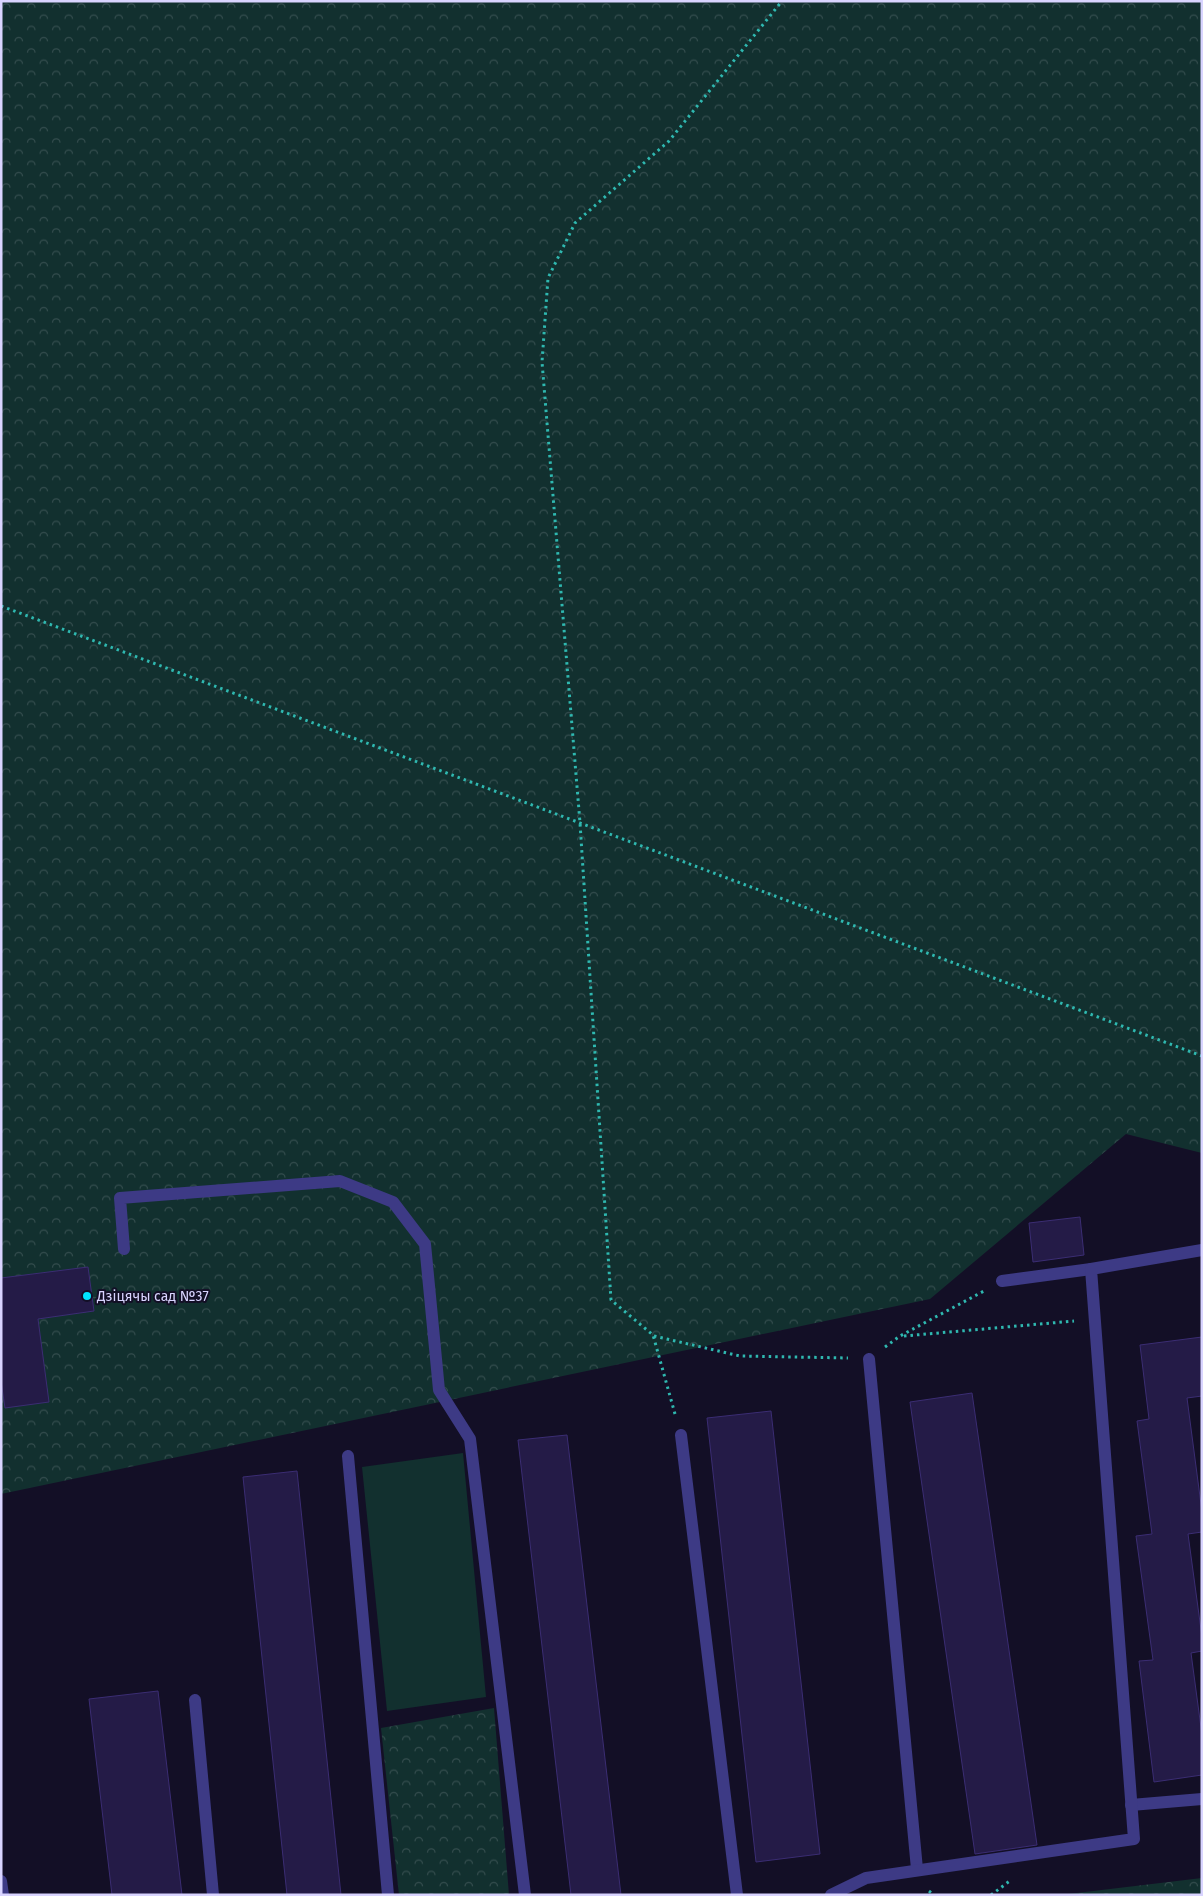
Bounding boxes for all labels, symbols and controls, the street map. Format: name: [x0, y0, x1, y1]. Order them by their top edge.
place label: Дзіцячы сад №37: [96, 1288, 209, 1305]
marker: Дзіцячы сад №37: [81, 1290, 93, 1302]

